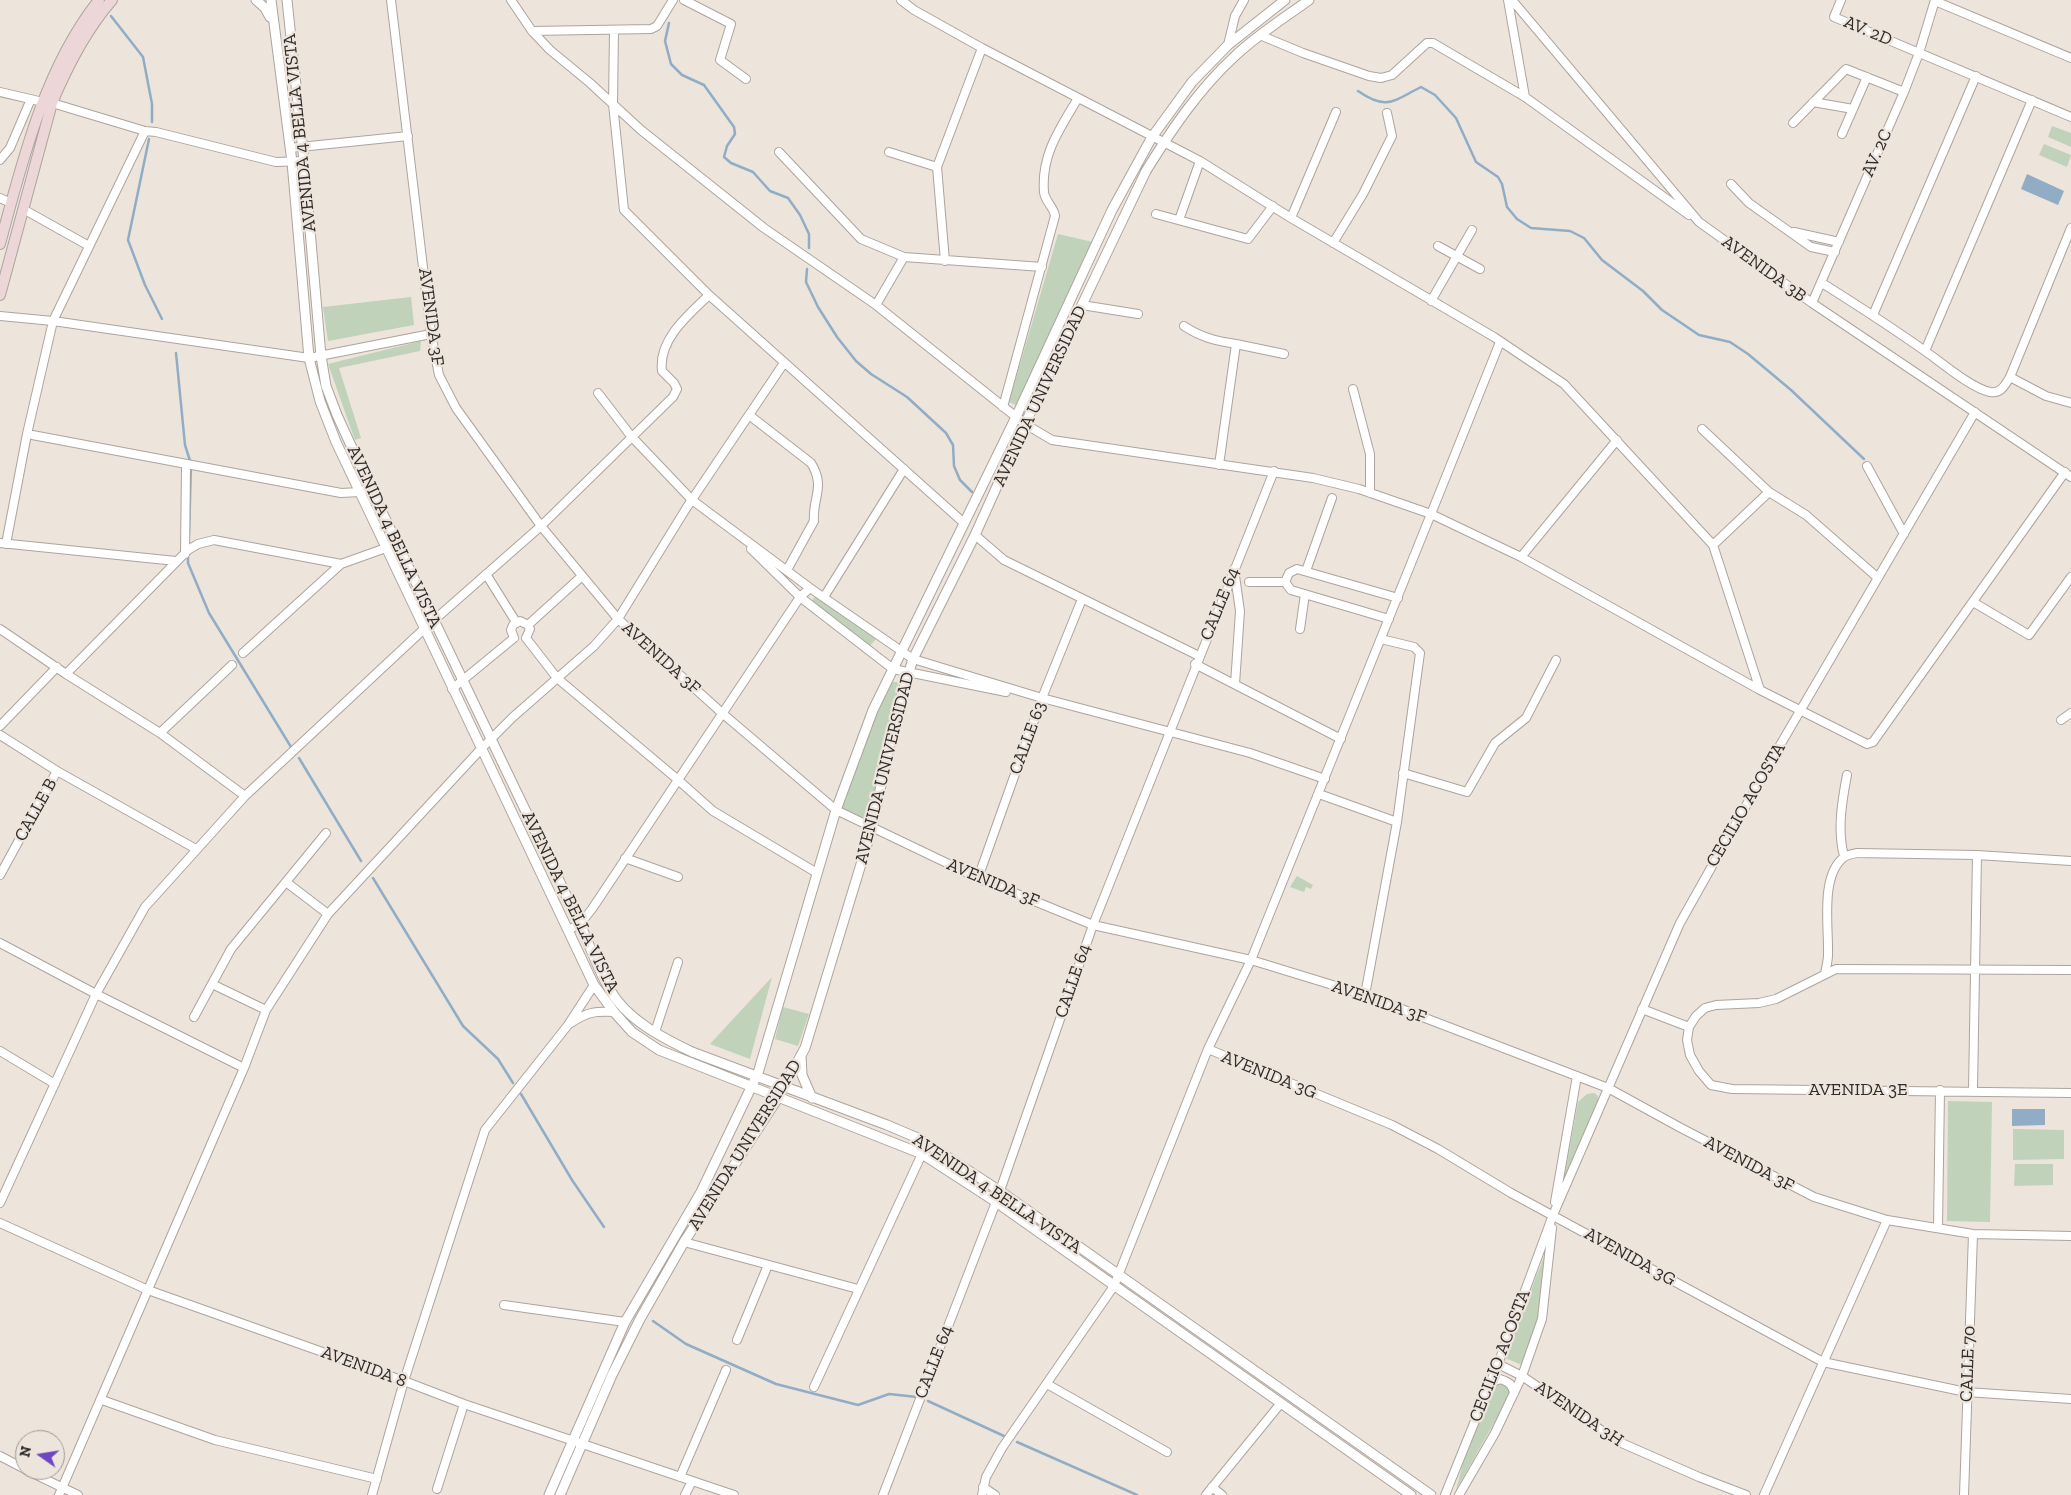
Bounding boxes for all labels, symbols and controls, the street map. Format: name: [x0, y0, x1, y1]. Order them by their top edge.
street label: AV. 2D: [1841, 11, 1895, 51]
street label: AVENIDA 4 BELLA VISTA: [279, 33, 321, 233]
street label: AV. 2C: [1857, 126, 1897, 180]
street label: AVENIDA 3B: [1717, 231, 1811, 307]
street label: AVENIDA 3F: [413, 267, 449, 367]
street label: AVENIDA UNIVERSIDAD: [989, 302, 1091, 490]
street label: AVENIDA 4 BELLA VISTA: [342, 442, 446, 632]
street label: CALLE 64: [1196, 564, 1244, 644]
street label: AVENIDA 3F: [617, 617, 705, 699]
street label: AVENIDA UNIVERSIDAD: [851, 670, 919, 866]
street label: CALLE 63: [1005, 699, 1051, 777]
street label: CECILIO ACOSTA: [1702, 739, 1790, 871]
street label: CALLE B: [10, 775, 62, 845]
street label: AVENIDA 4 BELLA VISTA: [517, 808, 623, 996]
street label: AVENIDA 3F: [943, 854, 1043, 912]
street label: CALLE 64: [1050, 941, 1096, 1021]
street label: AVENIDA 3F: [1329, 976, 1429, 1028]
street label: AVENIDA 3G: [1218, 1046, 1320, 1104]
street label: AVENIDA UNIVERSIDAD: [684, 1056, 806, 1234]
street label: AVENIDA 3E: [1808, 1079, 1908, 1101]
street label: AVENIDA 4 BELLA VISTA: [908, 1129, 1086, 1259]
street label: AVENIDA 3F: [1700, 1131, 1798, 1197]
street label: AVENIDA 3G: [1581, 1223, 1679, 1291]
street label: CECILIO ACOSTA: [1465, 1287, 1535, 1425]
street label: CALLE 64: [910, 1322, 958, 1402]
street label: CALLE 70: [1956, 1325, 1980, 1403]
street label: AVENIDA 8: [318, 1342, 410, 1392]
street label: AVENIDA 3H: [1531, 1377, 1627, 1451]
north arrow: [15, 1430, 65, 1480]
text: N: [16, 1445, 35, 1459]

